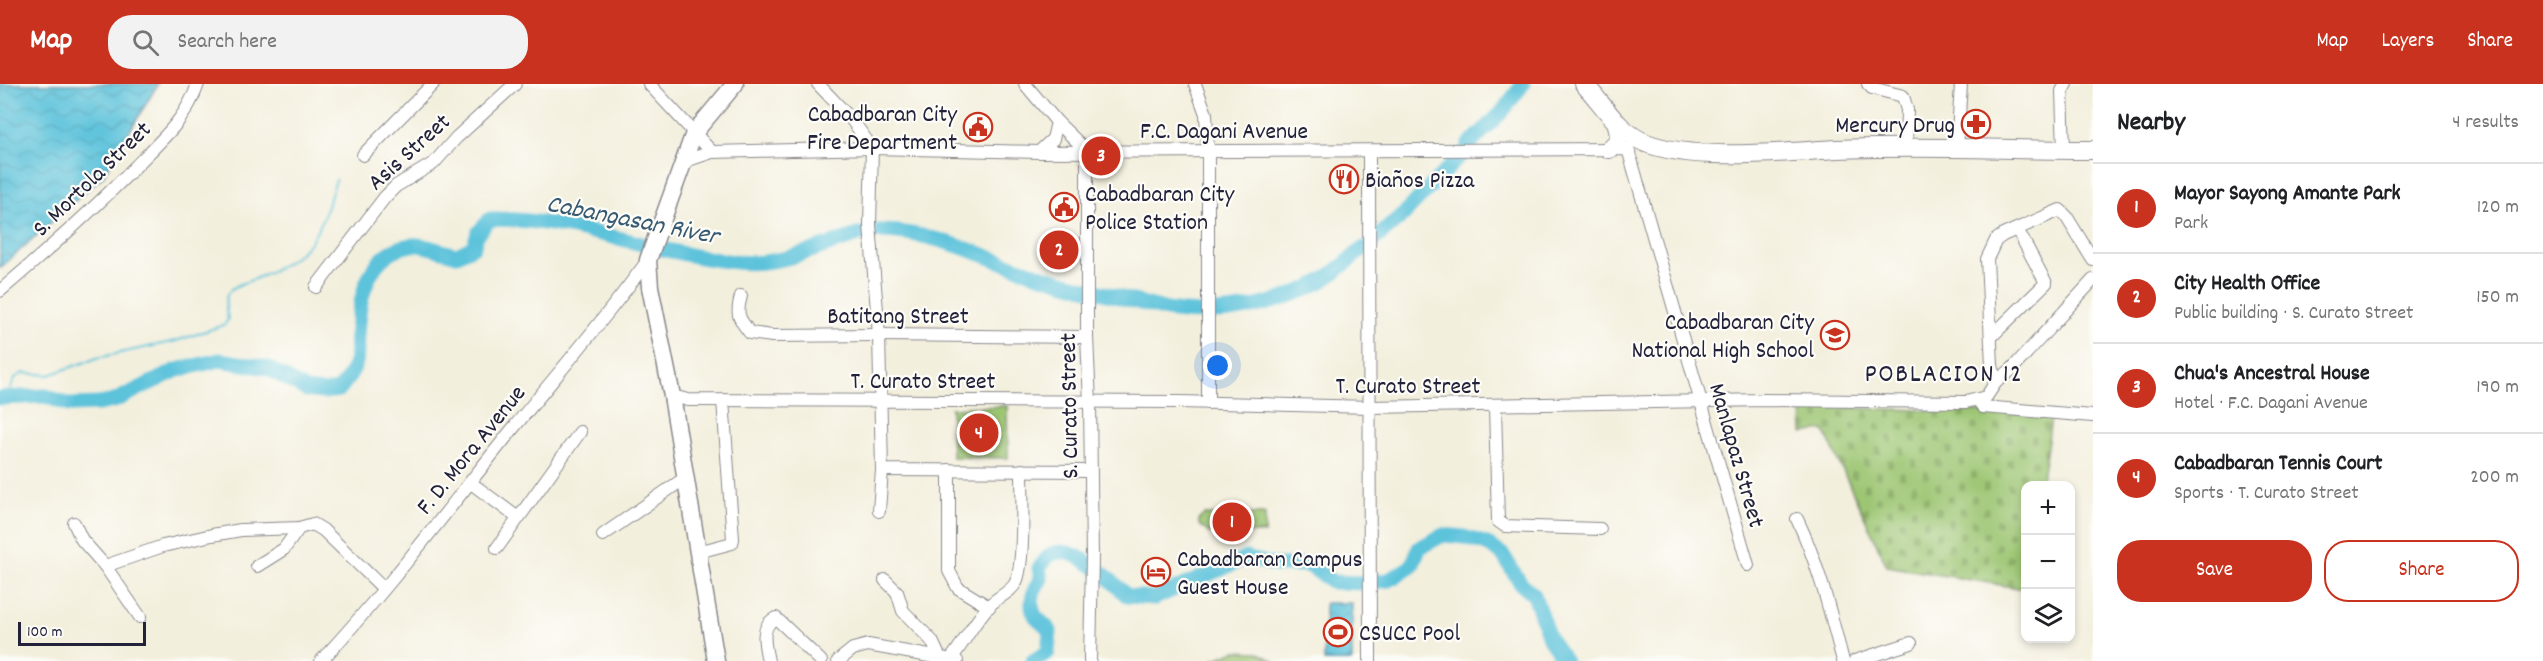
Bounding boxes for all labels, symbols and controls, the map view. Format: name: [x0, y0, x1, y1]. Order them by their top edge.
search box: [108, 15, 528, 69]
text: Map: [30, 22, 72, 62]
icon: search: [129, 26, 162, 59]
text: Search here: [177, 27, 277, 58]
text: Map: [2317, 27, 2348, 57]
text: Layers: [2381, 27, 2434, 57]
text: Share: [2467, 27, 2513, 57]
place label: Cabadbaran City Fire Department: [807, 99, 958, 161]
text: Nearby: [2117, 105, 2185, 142]
street label: Asis Street: [361, 107, 459, 200]
pharmacy icon: Mercury Drug: [1960, 108, 1992, 140]
text: 4 results: [2452, 109, 2519, 137]
place label: Mercury Drug: [1835, 110, 1955, 144]
public building icon: Cabadbaran City Fire Department: [962, 111, 994, 143]
street label: S. Mortola Street: [26, 114, 160, 246]
street label: F.C. Dagani Avenue: [1140, 116, 1308, 150]
pin: 3: [1082, 134, 1120, 178]
restaurant icon: Biaños Pizza: [1328, 163, 1360, 195]
place label: Biaños Pizza: [1365, 165, 1475, 199]
place label: Cabadbaran City Police Station: [1085, 179, 1236, 241]
text: Mayor Sayong Amante Park: [2174, 179, 2401, 210]
water label: Cabangasan River: [543, 187, 725, 257]
public building icon: Cabadbaran City Police Station: [1048, 191, 1080, 223]
text: 1: [2134, 194, 2139, 222]
text: 120 m: [2477, 194, 2519, 222]
text: Park: [2174, 210, 2208, 238]
pin: 2: [1040, 228, 1078, 272]
text: City Health Office: [2174, 269, 2320, 300]
text: 2: [2132, 284, 2141, 312]
text: 150 m: [2476, 284, 2519, 312]
text: Public building · S. Curato Street: [2174, 300, 2413, 328]
street label: Batitang Street: [827, 301, 969, 335]
place label: Cabadbaran City National High School: [1631, 307, 1815, 369]
school or university icon: Cabadbaran City National High School: [1819, 319, 1851, 351]
street label: S. Curato Street: [1053, 333, 1089, 479]
your location: [1203, 351, 1232, 380]
district label: POBLACION 12: [1865, 356, 2023, 395]
text: Chua's Ancestral House: [2174, 359, 2370, 390]
street label: T. Curato Street: [851, 366, 996, 400]
street label: T. Curato Street: [1336, 371, 1481, 405]
text: 3: [2132, 374, 2141, 402]
text: 190 m: [2476, 374, 2519, 402]
street label: F. D. Mora Avenue: [409, 379, 535, 523]
street label: Manlapaz Street: [1698, 380, 1772, 532]
text: Hotel · F.C. Dagani Avenue: [2174, 390, 2368, 418]
pin: 4: [960, 410, 998, 456]
text: Cabadbaran Tennis Court: [2174, 449, 2382, 480]
text: 4: [2132, 464, 2141, 492]
text: 200 m: [2470, 464, 2519, 492]
text: Sports · T. Curato Street: [2174, 480, 2359, 508]
map controls: [2021, 481, 2075, 643]
button: +: [2021, 481, 2075, 535]
pin: 1: [1212, 500, 1252, 544]
button: −: [2021, 535, 2075, 589]
button: Save: [2117, 540, 2312, 602]
button: Share: [2324, 540, 2519, 602]
place label: Cabadbaran Campus Guest House: [1177, 544, 1363, 606]
hotel icon: Cabadbaran Campus Guest House: [1140, 556, 1172, 588]
button: layers: [2021, 589, 2075, 643]
sports icon: CSUCC Pool: [1322, 616, 1354, 648]
place label: CSUCC Pool: [1359, 618, 1460, 652]
scale bar: [18, 619, 146, 646]
text: 100 m: [27, 621, 63, 644]

